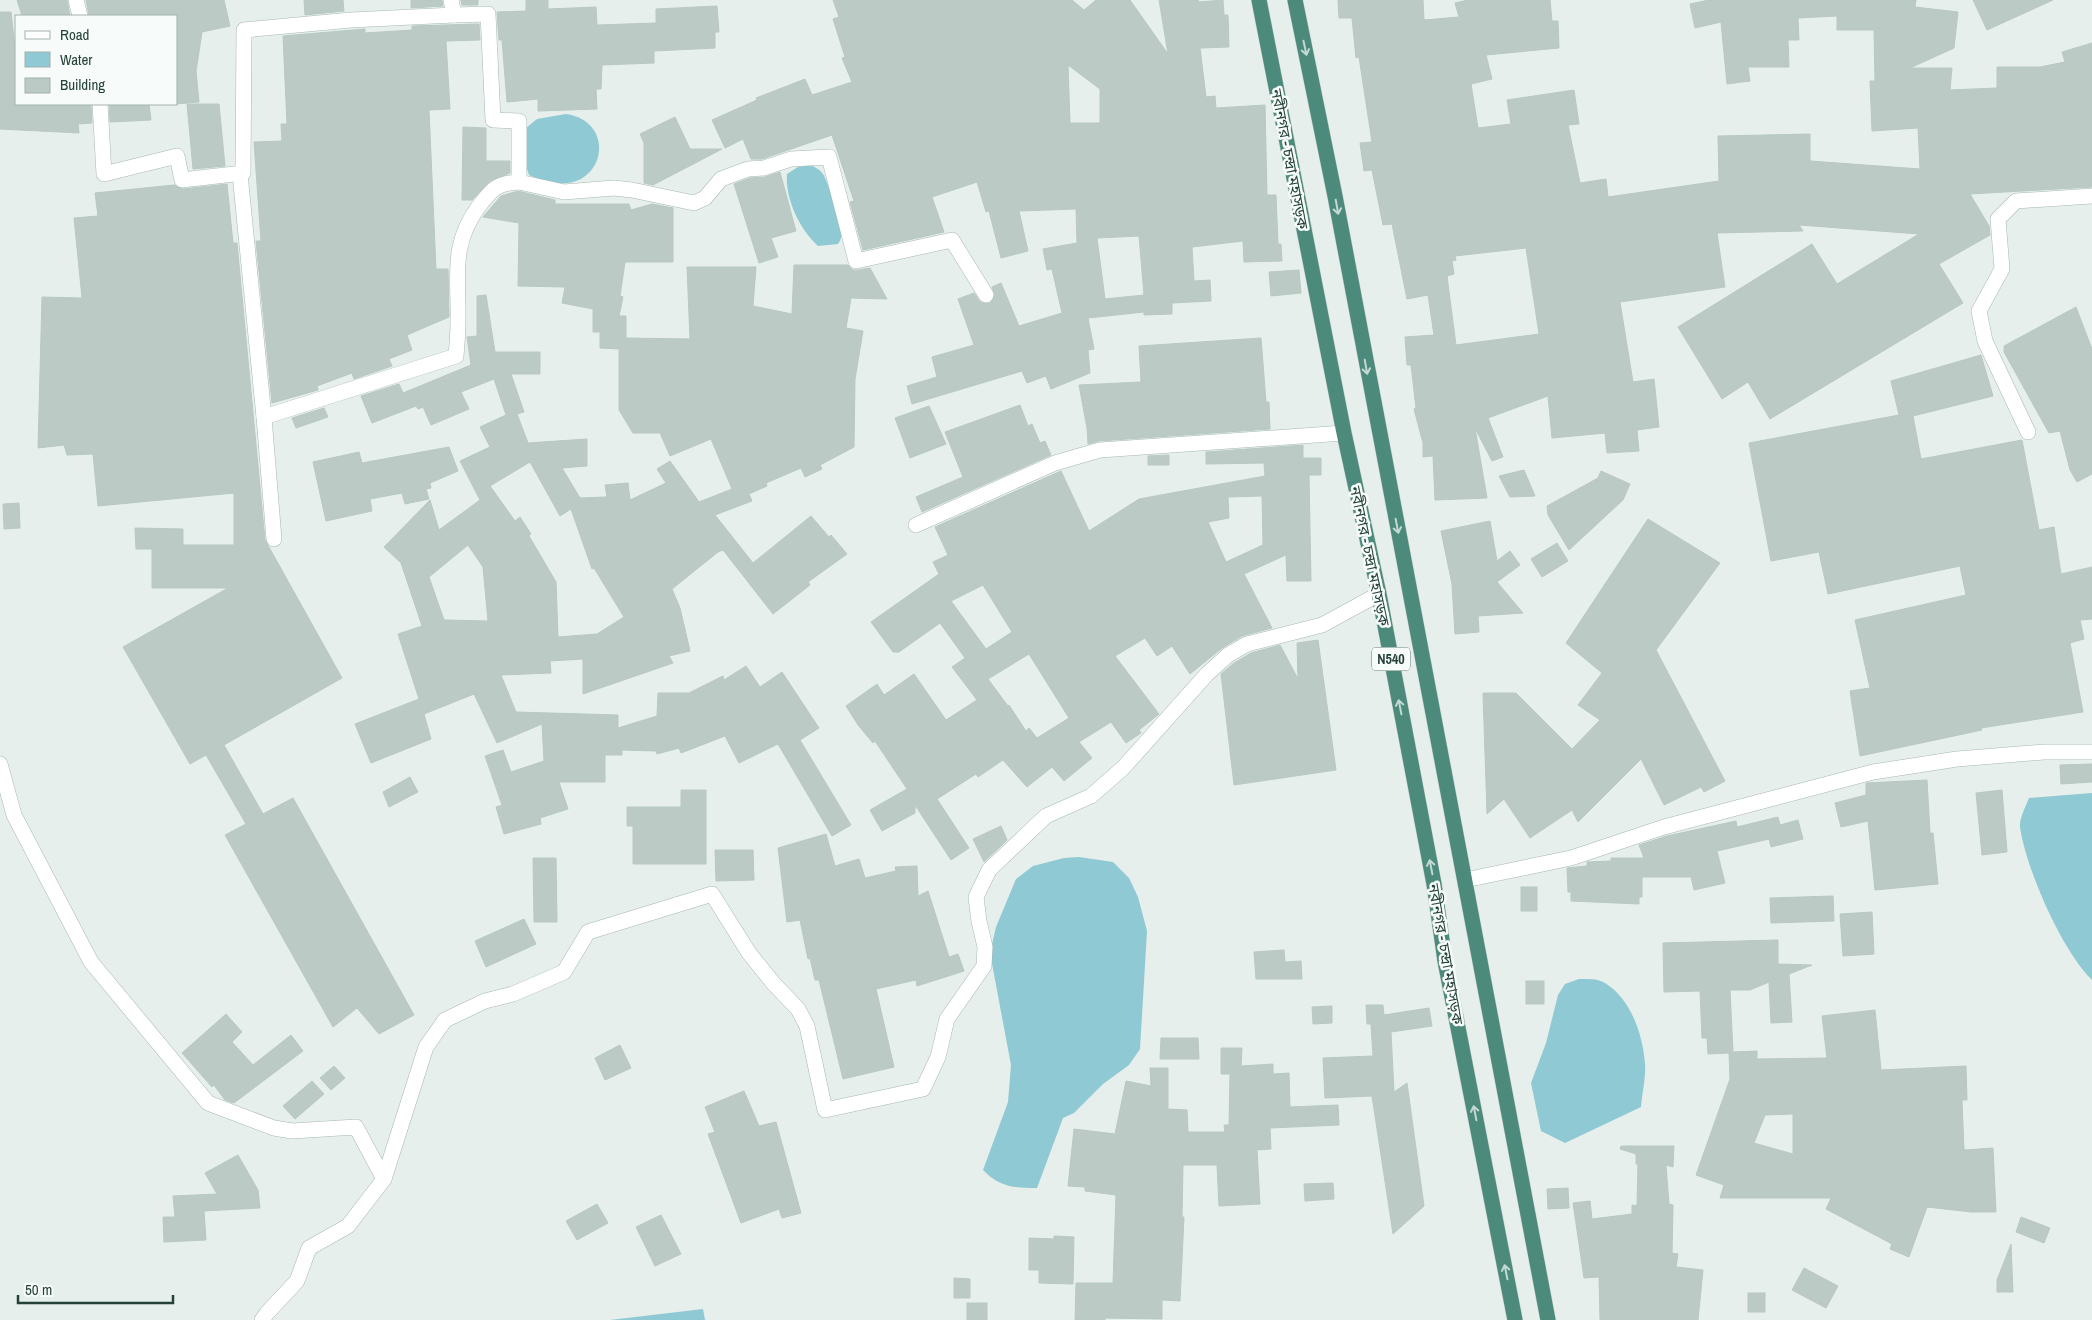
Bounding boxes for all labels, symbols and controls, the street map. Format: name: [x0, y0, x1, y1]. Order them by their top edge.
legend: [15, 15, 178, 105]
text: Road: [60, 24, 89, 45]
one-way arrow: [1301, 39, 1310, 55]
text: Water: [60, 49, 92, 70]
text: Building: [60, 74, 105, 95]
street label: নবীনগর - চন্দ্রা মহাসড়ক: [1266, 86, 1314, 232]
one-way arrow: [1333, 199, 1343, 215]
one-way arrow: [1362, 358, 1372, 374]
street label: নবীনগর - চন্দ্রা মহাসড়ক: [1345, 483, 1395, 629]
one-way arrow: [1393, 518, 1402, 534]
road number: N540: [1372, 648, 1410, 671]
one-way arrow: [1395, 699, 1405, 715]
one-way arrow: [1425, 859, 1435, 875]
street label: নবীনগর - চন্দ্রা মহাসড়ক: [1423, 881, 1469, 1027]
one-way arrow: [1469, 1105, 1479, 1121]
one-way arrow: [1500, 1265, 1510, 1281]
scale bar: [18, 1272, 172, 1304]
text: 50 m: [25, 1279, 52, 1300]

